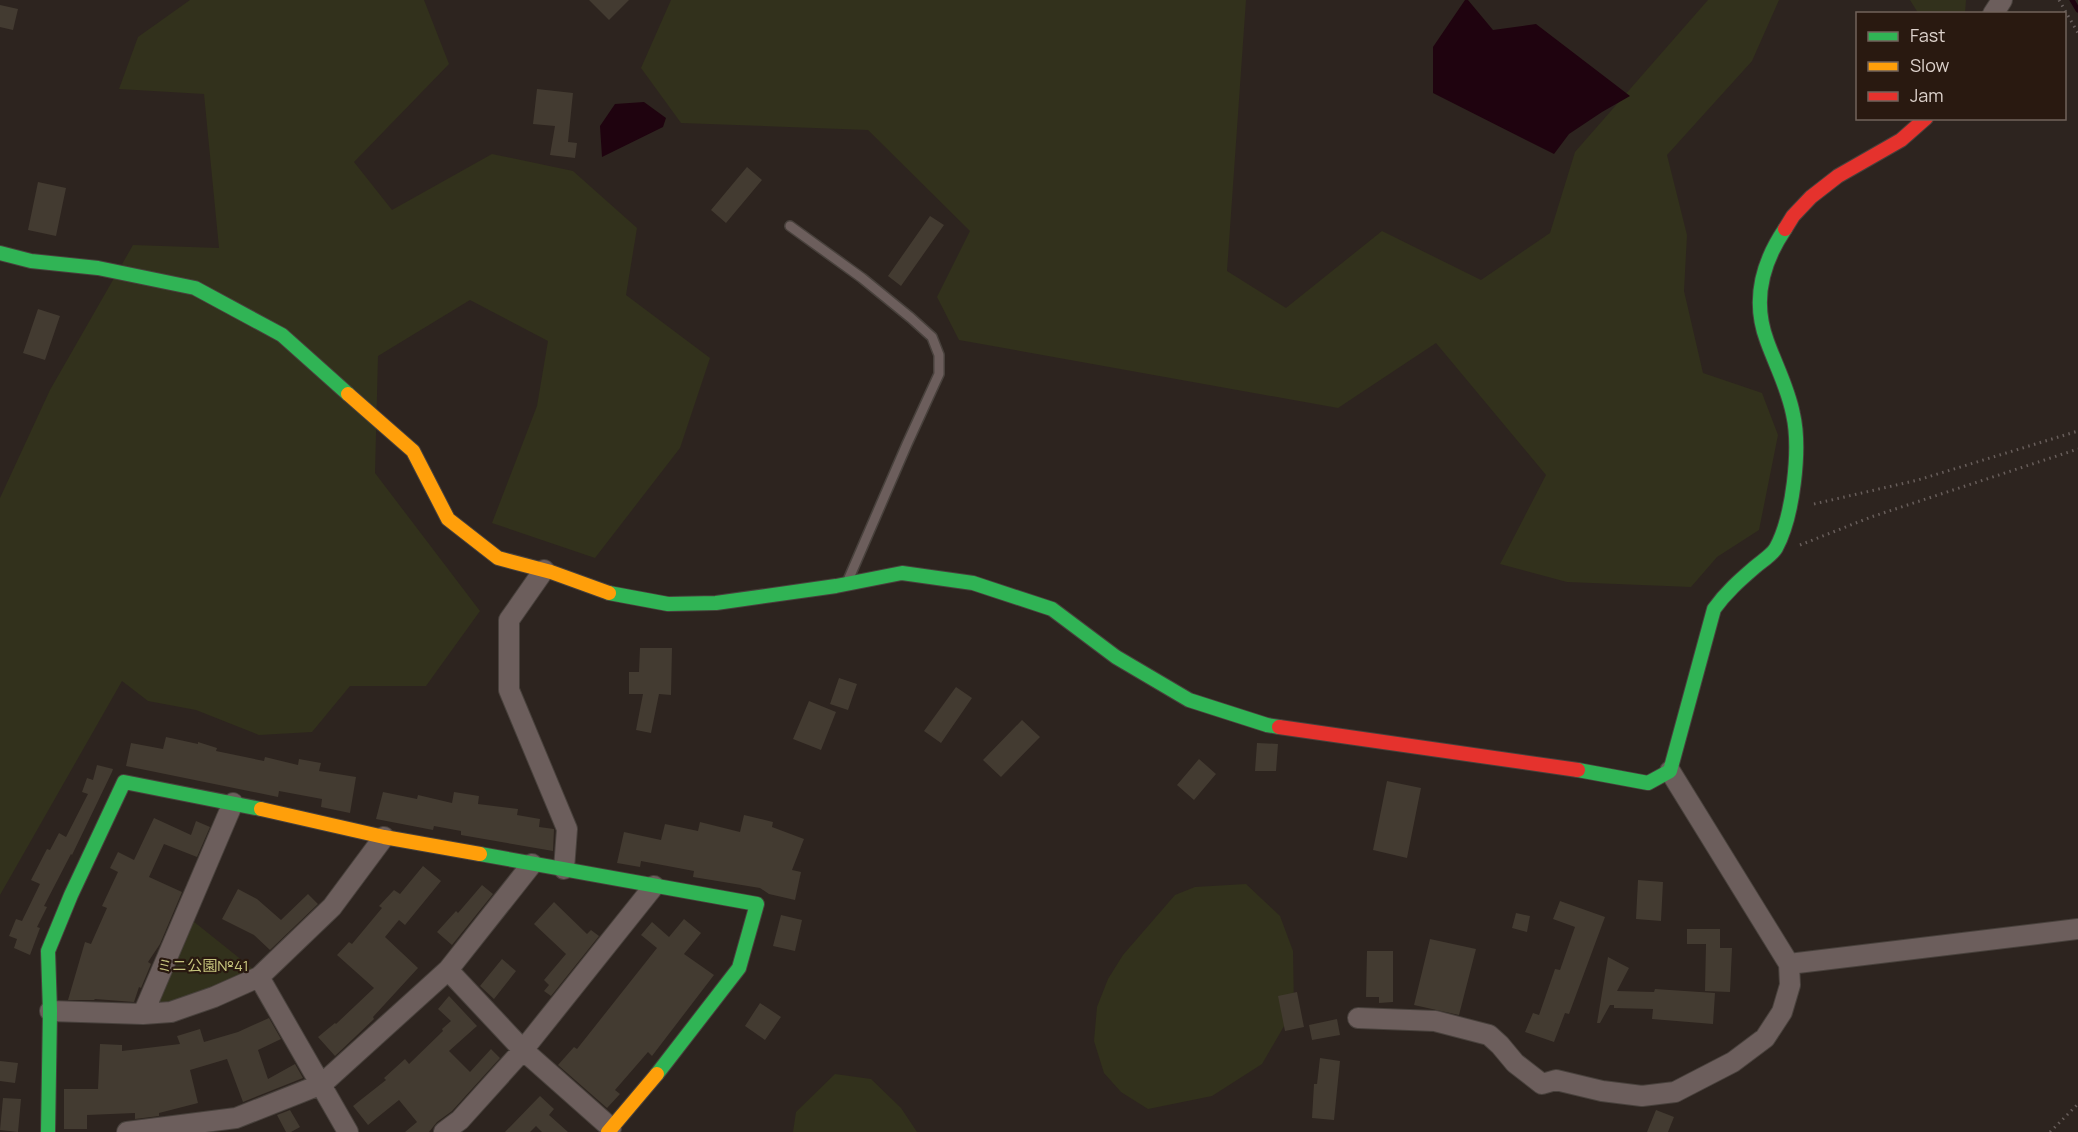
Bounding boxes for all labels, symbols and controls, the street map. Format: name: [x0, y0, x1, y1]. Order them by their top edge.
legend: [1856, 12, 2066, 120]
text: Fast: [1910, 23, 1945, 47]
text: Slow: [1910, 53, 1950, 77]
text: Jam: [1910, 83, 1944, 107]
park label: ミニ公園№41: [157, 955, 249, 976]

